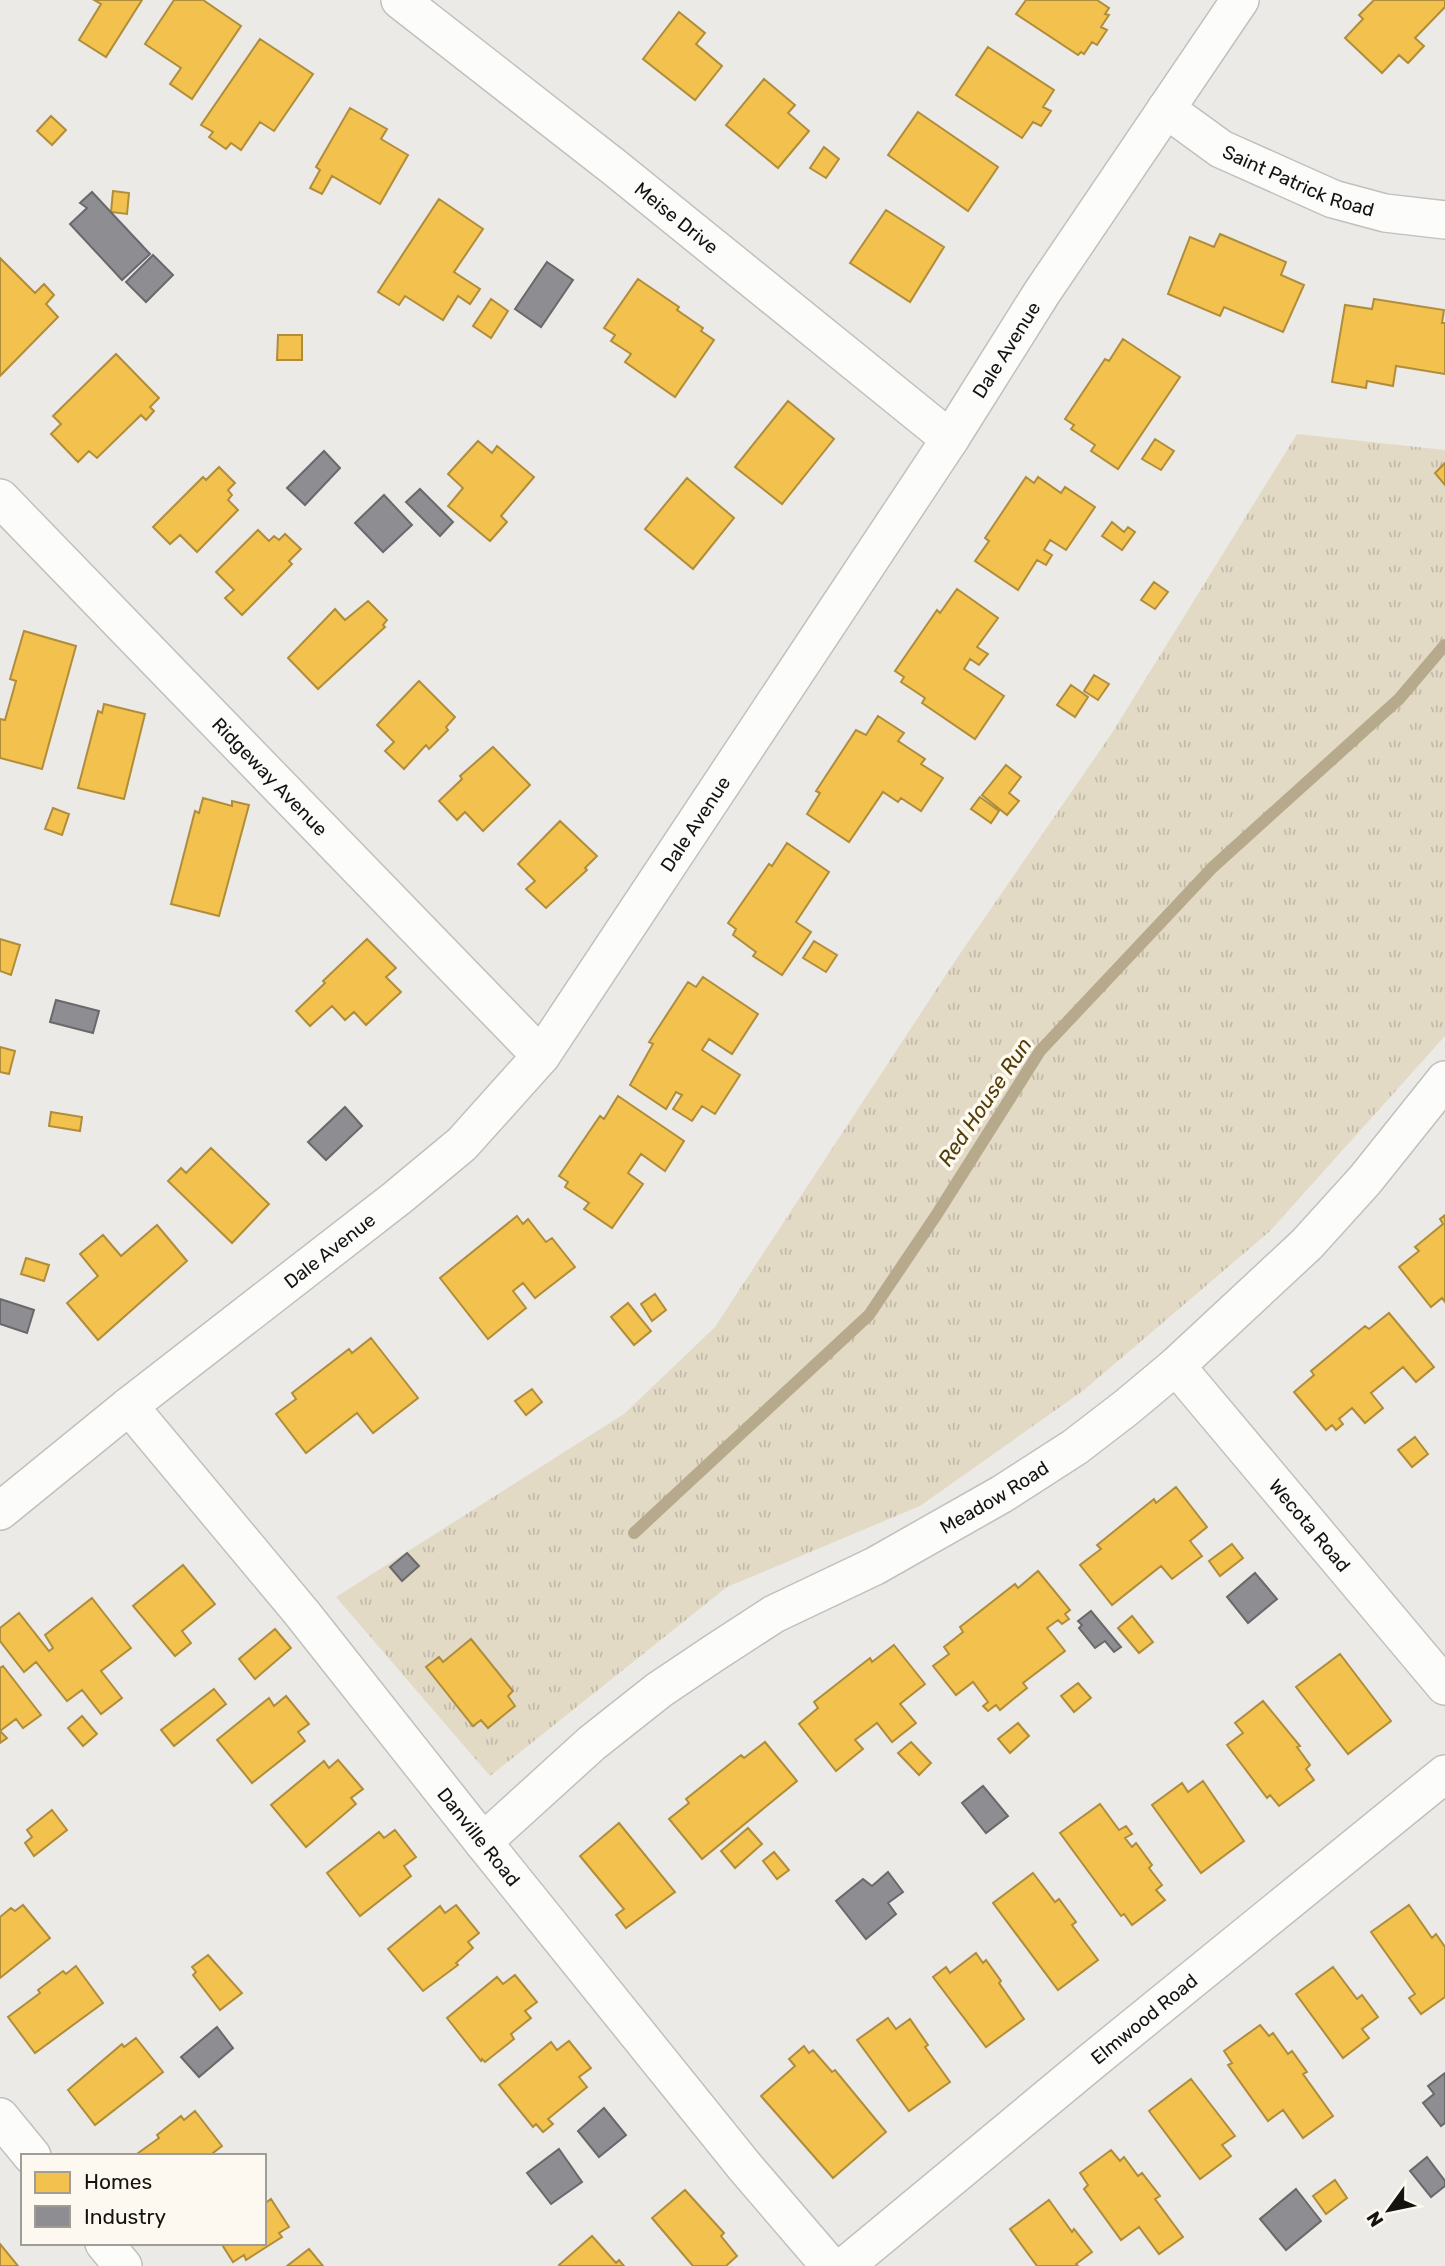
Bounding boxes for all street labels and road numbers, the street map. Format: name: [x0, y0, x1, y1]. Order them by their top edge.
street label: Saint Patrick Road: [1219, 140, 1377, 222]
street label: Meise Drive: [630, 177, 723, 259]
street label: Dale Avenue: [968, 297, 1045, 403]
street label: Ridgeway Avenue: [207, 713, 332, 841]
street label: Dale Avenue: [656, 772, 735, 876]
street label: Dale Avenue: [279, 1208, 380, 1294]
street label: Meadow Road: [936, 1456, 1053, 1539]
street label: Wecota Road: [1264, 1474, 1355, 1577]
street label: Danville Road: [432, 1783, 525, 1891]
street label: Elmwood Road: [1086, 1969, 1202, 2069]

